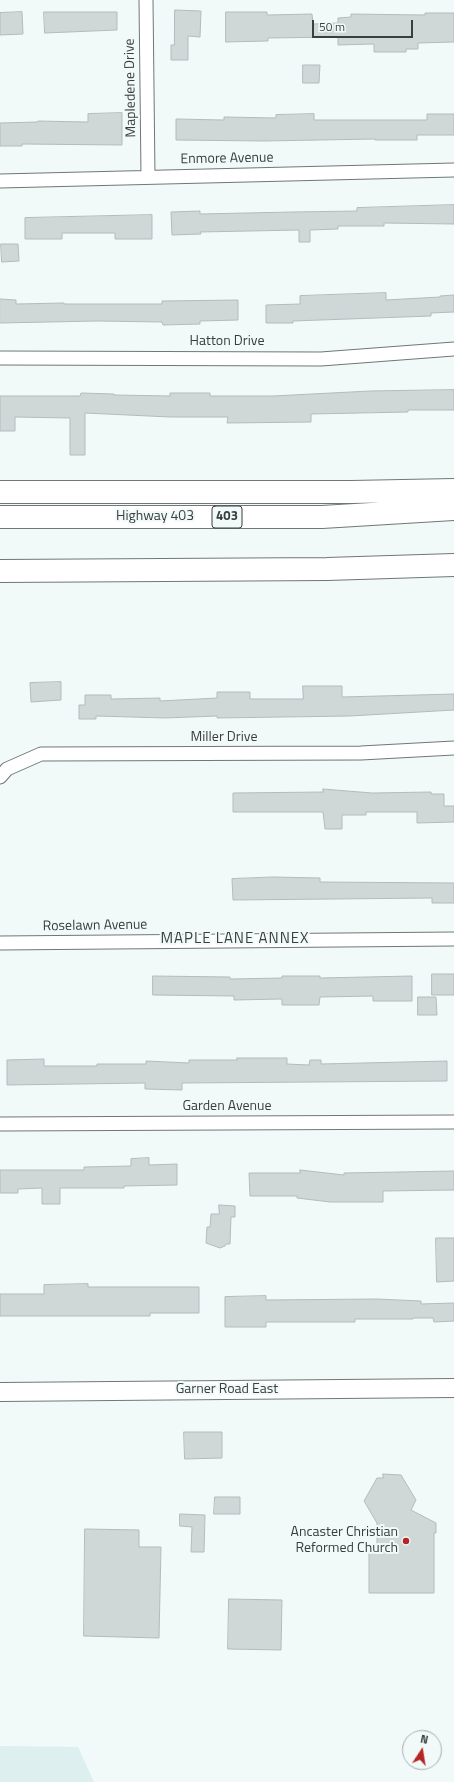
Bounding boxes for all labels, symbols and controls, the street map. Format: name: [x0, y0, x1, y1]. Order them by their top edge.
scale bar: [314, 12, 415, 38]
text: 50 m: [319, 17, 345, 36]
street label: Mapledene Drive: [122, 38, 140, 138]
street label: Enmore Avenue: [180, 150, 274, 168]
street label: Hatton Drive: [190, 334, 264, 350]
road number: 403: [212, 506, 242, 528]
street label: Highway 403: [116, 509, 194, 525]
street label: Miller Drive: [191, 730, 257, 746]
street label: Roselawn Avenue: [42, 917, 148, 935]
district label: MAPLE LANE ANNEX: [161, 930, 309, 948]
street label: Garden Avenue: [182, 1099, 272, 1115]
street label: Garner Road East: [176, 1382, 278, 1398]
place label: Ancaster Christian Reformed Church: [291, 1525, 398, 1558]
marker: Ancaster Christian Reformed Church: [401, 1536, 411, 1546]
north arrow: [402, 1730, 442, 1770]
text: N: [419, 1731, 430, 1748]

